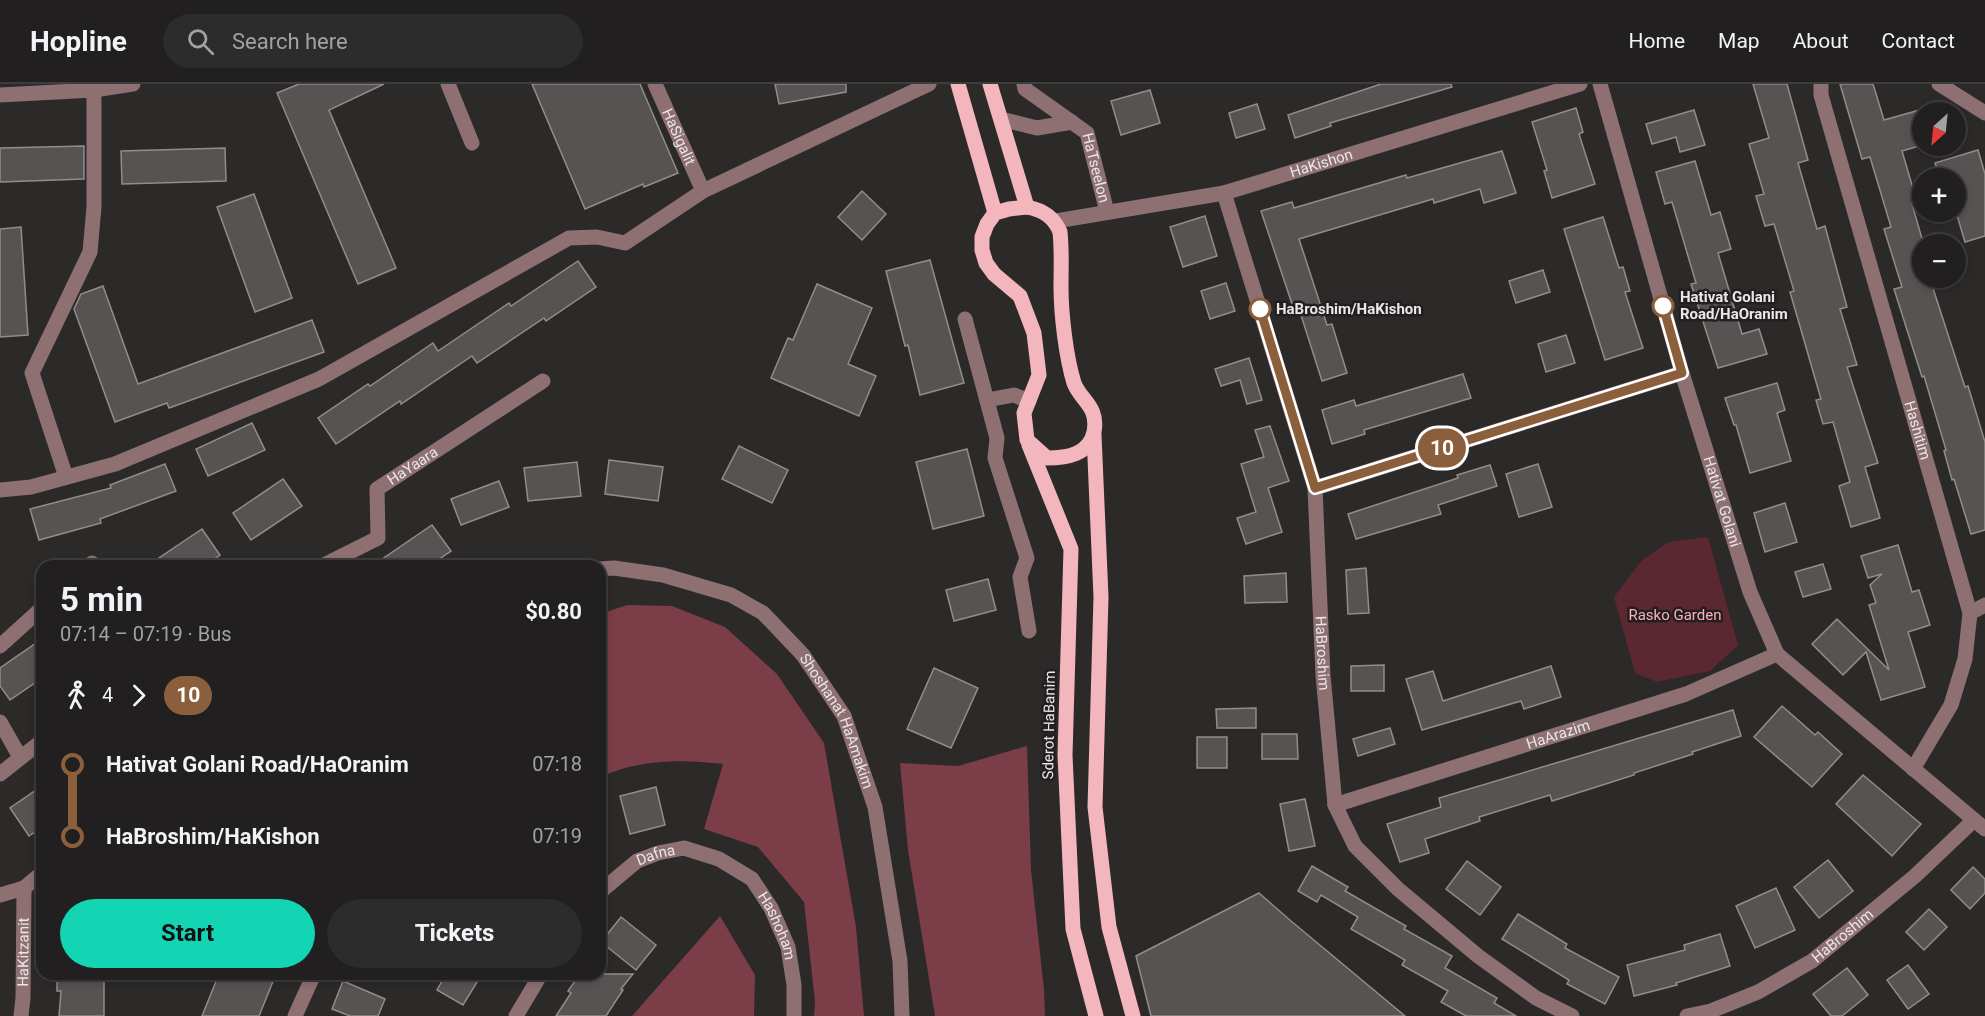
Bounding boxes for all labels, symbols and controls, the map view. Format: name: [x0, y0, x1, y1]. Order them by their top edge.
search box: [163, 14, 583, 68]
text: Hopline: [30, 25, 127, 58]
icon: search: [184, 25, 217, 58]
text: Search here: [232, 29, 348, 54]
text: Home: [1629, 29, 1685, 53]
text: Map: [1718, 29, 1760, 53]
text: About: [1793, 29, 1849, 53]
text: Contact: [1882, 29, 1955, 53]
north arrow: [1912, 102, 1966, 156]
map controls: [1912, 102, 1966, 288]
street label: HaSigalit: [658, 106, 699, 168]
street label: HaTseelon: [1078, 131, 1113, 204]
street label: HaKishon: [1288, 145, 1355, 181]
button: +: [1912, 168, 1966, 222]
button: −: [1912, 234, 1966, 288]
place label: Hativat Golani Road/HaOranim: [1680, 288, 1788, 323]
marker: Hativat Golani Road/HaOranim: [1652, 295, 1674, 317]
marker: HaBroshim/HaKishon: [1249, 298, 1271, 320]
place label: HaBroshim/HaKishon: [1276, 300, 1422, 318]
street label: Hashitim: [1900, 399, 1934, 462]
line badge: 10: [1415, 428, 1469, 468]
text: 10: [1430, 436, 1454, 460]
street label: HaYaara: [384, 443, 441, 489]
street label: Hativat Golani: [1699, 454, 1744, 549]
text: 5 min: [60, 580, 143, 619]
text: $0.80: [525, 599, 582, 624]
park label: Rasko Garden: [1628, 606, 1722, 624]
street label: HaBroshim: [1311, 616, 1333, 691]
text: 07:14 – 07:19 · Bus: [60, 622, 232, 646]
street label: Shoshanat HaAmakim: [796, 650, 877, 791]
street label: Sderot HaBanim: [1039, 670, 1059, 780]
icon: walk: [60, 679, 93, 712]
icon: forward: [122, 679, 155, 712]
text: 4: [102, 683, 113, 707]
text: 10: [176, 683, 200, 707]
street label: HaArazim: [1524, 716, 1592, 753]
text: Hativat Golani Road/HaOranim: [106, 752, 409, 777]
text: 07:18: [532, 752, 582, 776]
text: HaBroshim/HaKishon: [106, 824, 320, 849]
text: 07:19: [532, 824, 582, 848]
street label: Dafna: [634, 841, 677, 869]
street label: Hashoham: [754, 888, 799, 961]
button: Start: [60, 899, 315, 968]
button: Tickets: [327, 899, 582, 968]
street label: HaBroshim: [1808, 905, 1877, 967]
street label: HaKitzanit: [14, 917, 33, 987]

